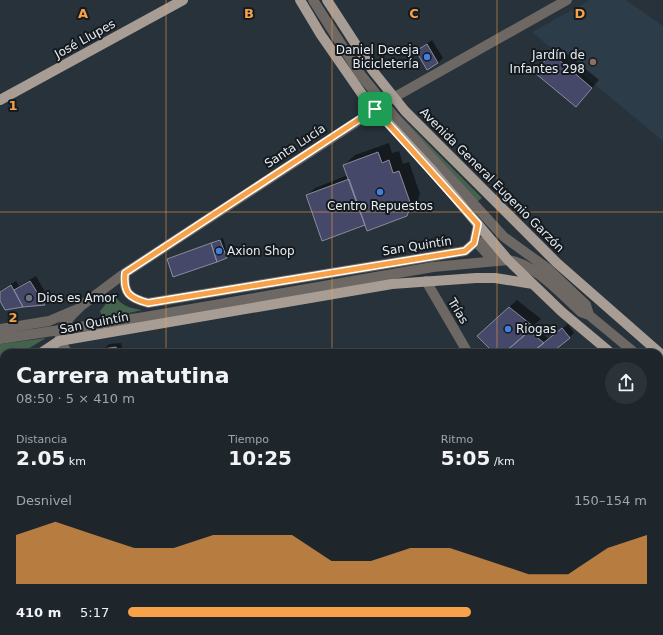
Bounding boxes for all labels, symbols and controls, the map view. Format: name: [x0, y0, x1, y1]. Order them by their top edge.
text: A: [78, 6, 88, 21]
text: B: [244, 6, 254, 21]
text: C: [409, 6, 419, 21]
text: D: [575, 6, 586, 21]
street label: José Llupes: [51, 17, 118, 62]
place label: Daniel Deceja Bicicletería: [336, 43, 419, 71]
place label: Jardín de Infantes 298: [510, 48, 585, 76]
marker: Daniel Deceja Bicicletería: [422, 52, 432, 62]
marker: Jardín de Infantes 298: [588, 57, 598, 67]
pin: [358, 92, 392, 126]
text: 1: [8, 98, 18, 113]
icon: arrive: [364, 98, 386, 120]
street label: Avenida General Eugenio Garzón: [417, 105, 567, 255]
street label: Santa Lucía: [262, 121, 328, 171]
marker: Centro Repuestos: [375, 187, 385, 197]
place label: Centro Repuestos: [327, 199, 433, 213]
street label: San Quintín: [381, 234, 453, 258]
place label: Axion Shop: [227, 244, 295, 258]
marker: Axion Shop: [214, 246, 224, 256]
place label: Dios es Amor: [37, 291, 117, 305]
marker: Dios es Amor: [24, 293, 34, 303]
street label: Trías: [444, 295, 471, 326]
street label: San Quintín: [58, 309, 130, 337]
text: 2: [8, 310, 18, 325]
place label: Riogas: [516, 322, 556, 336]
marker: Riogas: [503, 324, 513, 334]
button: share: [605, 362, 647, 404]
text: Carrera matutina: [16, 363, 229, 388]
text: 08:50 · 5 × 410 m: [16, 391, 135, 406]
text: Distancia: [16, 433, 67, 446]
text: Tiempo: [228, 433, 269, 446]
text: Ritmo: [441, 433, 473, 446]
text: 2.05: [16, 446, 65, 470]
text: 10:25: [228, 446, 292, 470]
text: 5:05: [441, 446, 490, 470]
text: km: [65, 455, 86, 468]
text: /km: [490, 455, 515, 468]
text: Desnivel: [16, 493, 72, 508]
text: 150–154 m: [574, 493, 647, 508]
text: 410 m: [16, 605, 61, 620]
text: 5:17: [80, 605, 109, 620]

